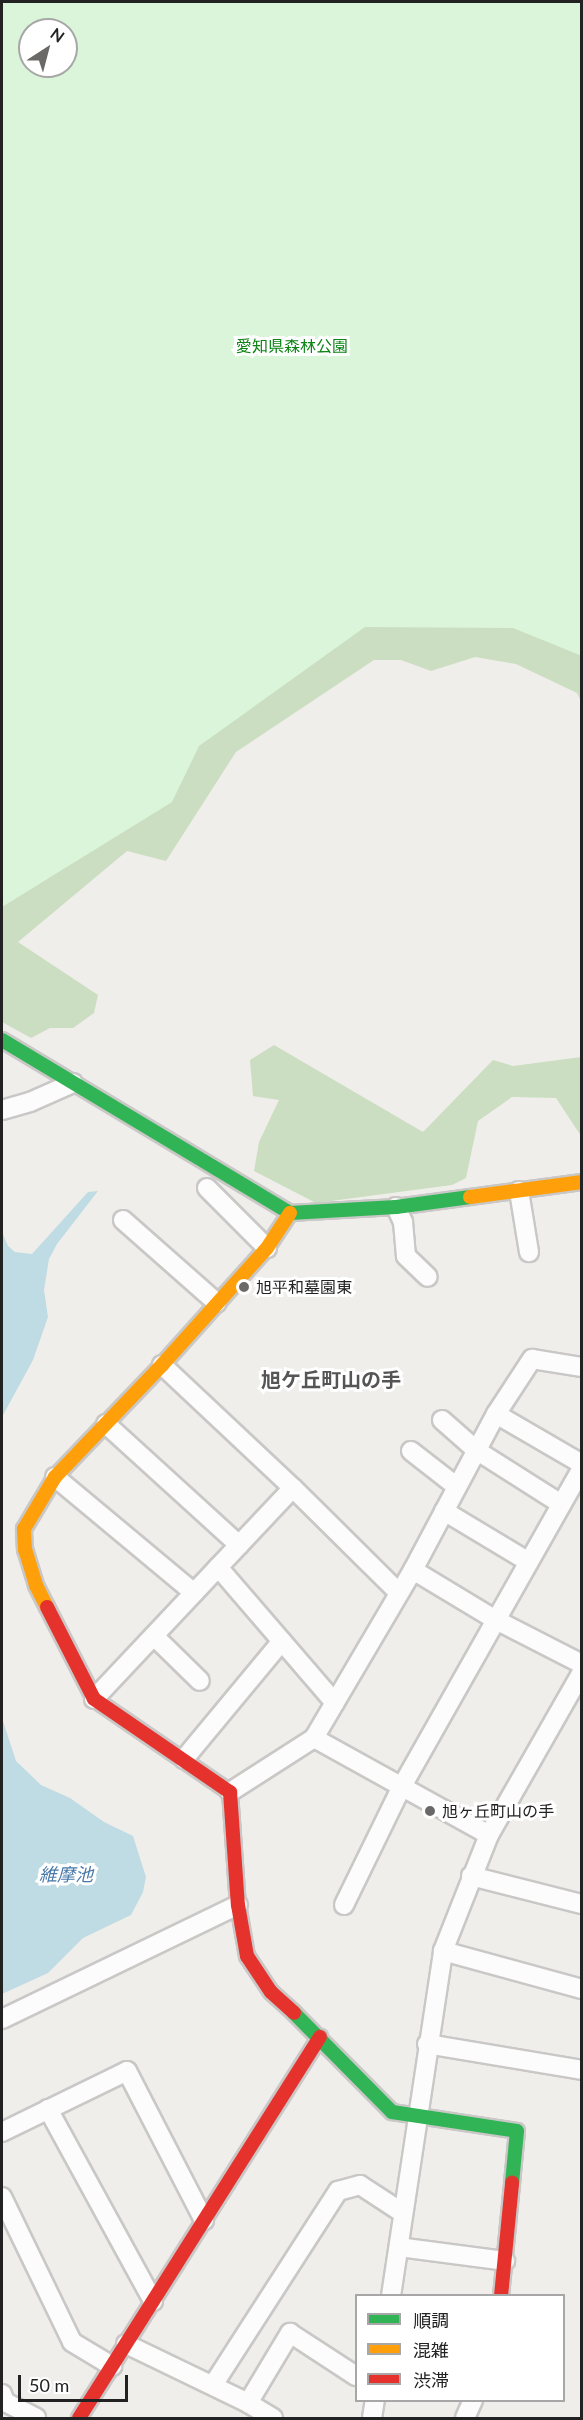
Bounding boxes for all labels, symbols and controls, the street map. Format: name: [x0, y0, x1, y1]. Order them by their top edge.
north arrow: [18, 18, 78, 78]
text: N: [47, 23, 68, 46]
park label: 愛知県森林公園: [236, 336, 348, 356]
place label: 旭平和墓園東: [256, 1277, 352, 1297]
marker: 旭平和墓園東: [237, 1280, 251, 1294]
district label: 旭ケ丘町山の手: [261, 1367, 401, 1391]
place label: 旭ヶ丘町山の手: [442, 1801, 554, 1821]
marker: 旭ヶ丘町山の手: [423, 1804, 437, 1818]
water label: 維摩池: [39, 1863, 93, 1885]
legend: [355, 2294, 565, 2402]
text: 順調: [413, 2309, 449, 2331]
text: 混雑: [413, 2339, 449, 2361]
scale bar: [21, 2363, 130, 2401]
text: 渋滞: [413, 2369, 449, 2391]
text: 50 m: [29, 2374, 69, 2396]

